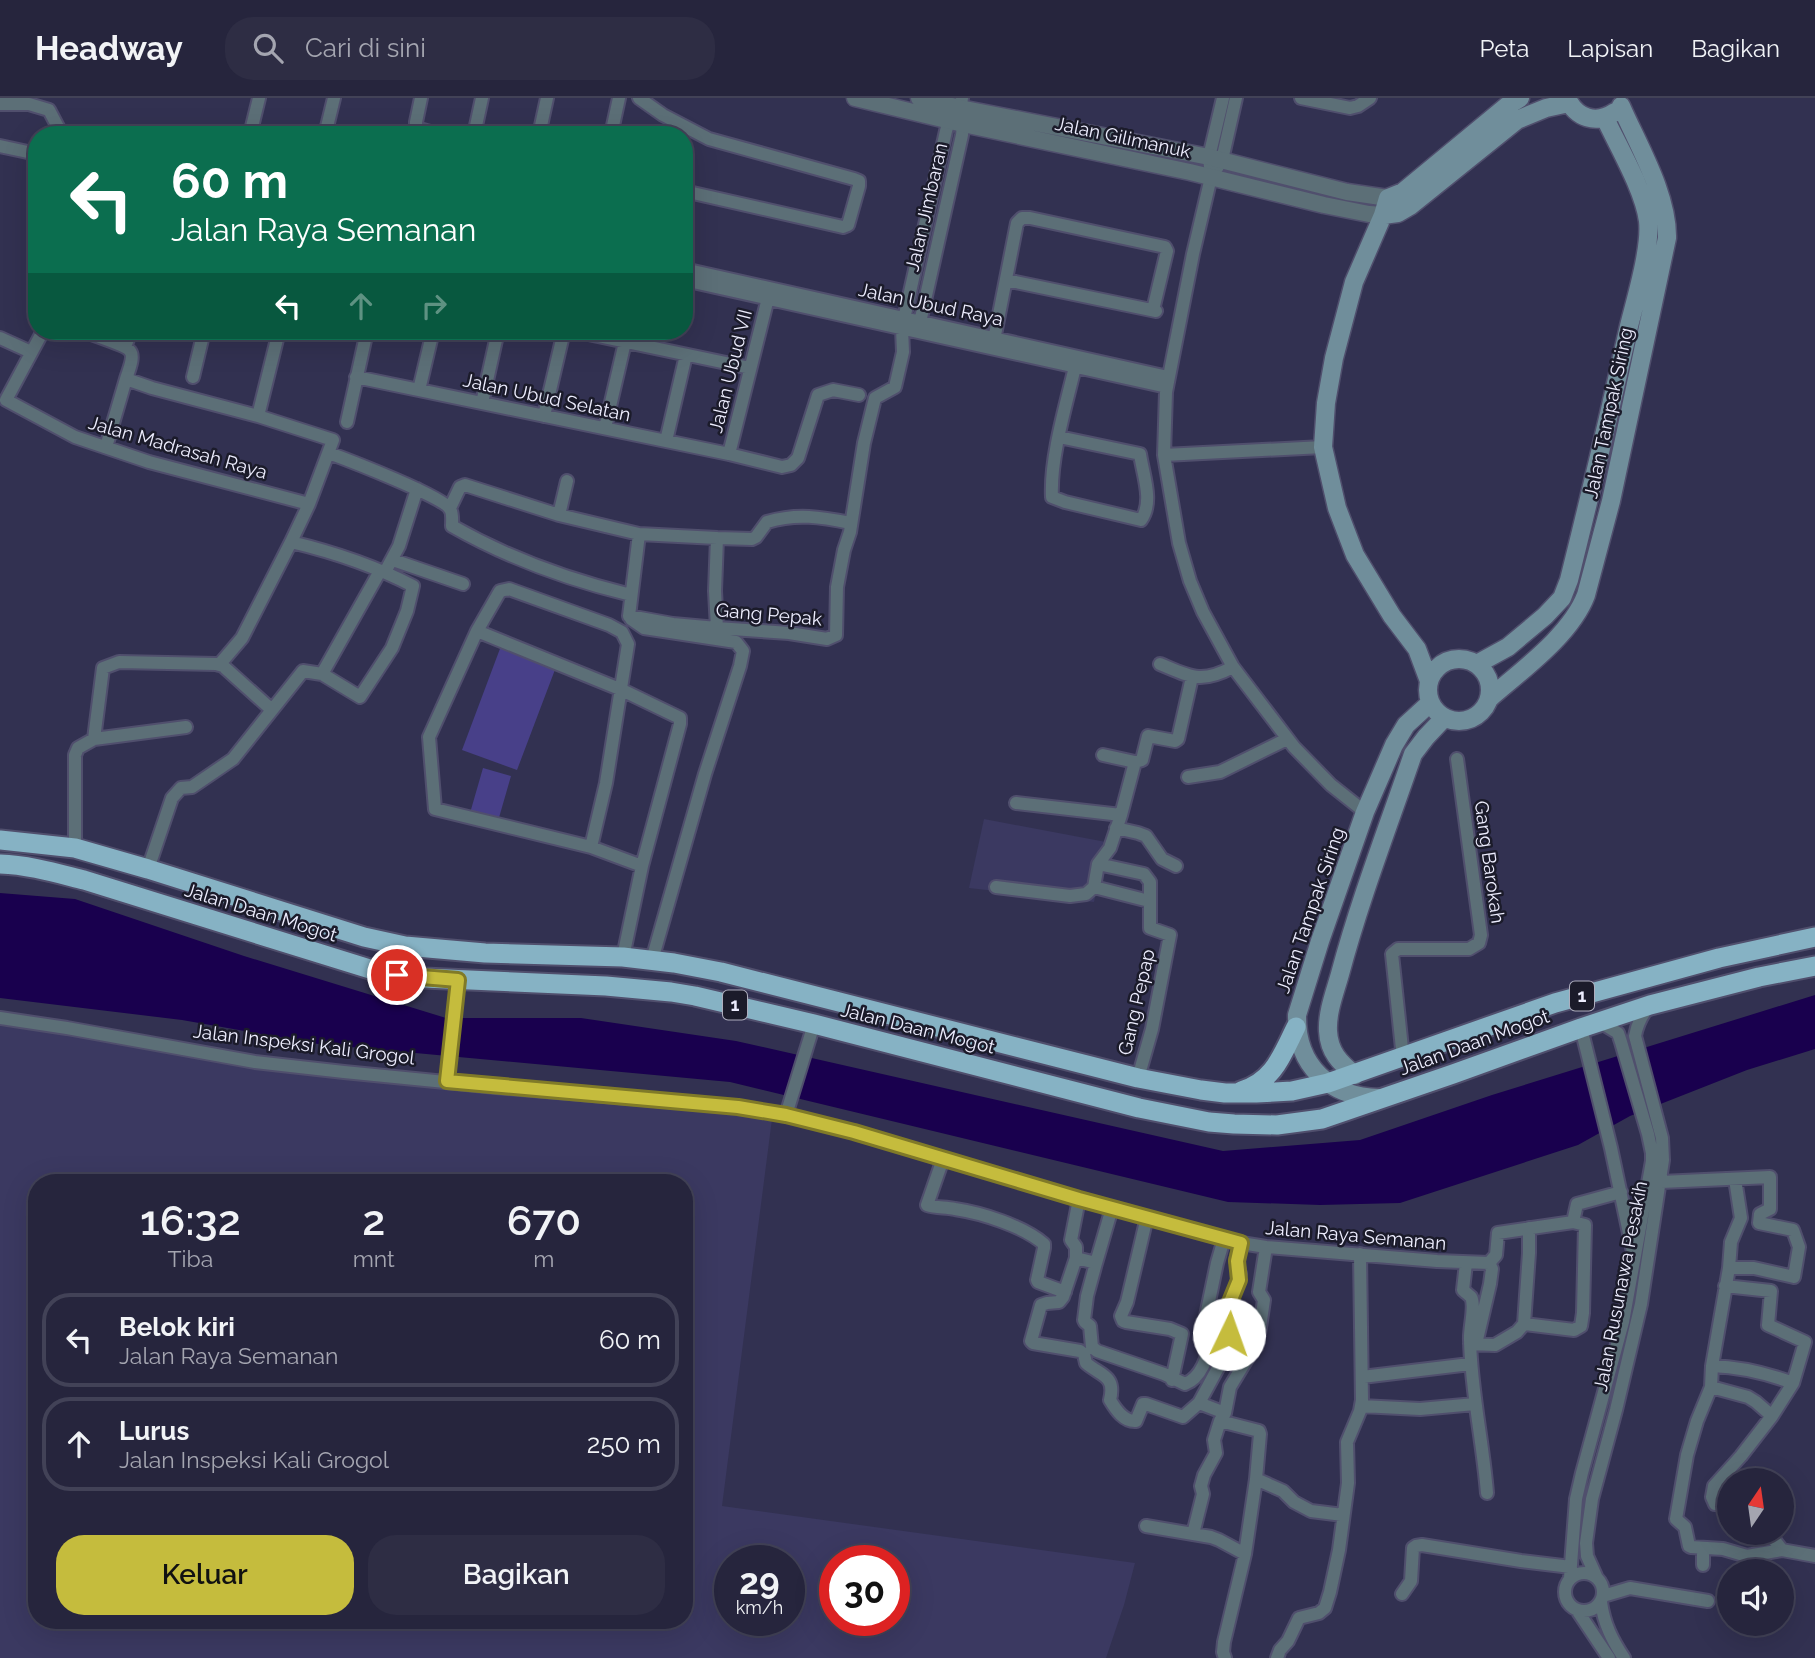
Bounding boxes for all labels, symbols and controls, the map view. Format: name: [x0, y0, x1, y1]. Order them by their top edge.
search box: [225, 17, 715, 80]
text: Headway: [35, 29, 183, 68]
icon: search: [249, 29, 287, 67]
text: Cari di sini: [305, 33, 426, 63]
text: Peta: [1480, 34, 1529, 63]
text: Lapisan: [1567, 34, 1653, 63]
text: Bagikan: [1691, 34, 1780, 63]
street label: Jalan Gilimanuk: [1053, 112, 1193, 162]
street label: Jalan Jimbaran: [901, 141, 951, 273]
text: 60 m: [171, 152, 288, 209]
icon: left: [56, 154, 147, 245]
text: Jalan Raya Semanan: [171, 211, 476, 248]
street label: Jalan Ubud Raya: [857, 278, 1005, 330]
icon: left: [269, 287, 307, 325]
icon: ahead: [342, 287, 380, 325]
icon: right: [415, 287, 453, 325]
street label: Jalan Ubud VII: [704, 307, 756, 435]
street label: Jalan Tampak Siring: [1579, 326, 1637, 500]
street label: Jalan Ubud Selatan: [461, 369, 633, 425]
street label: Jalan Madrasah Raya: [86, 411, 270, 483]
street label: Gang Pepak: [715, 598, 823, 630]
street label: Gang Barokah: [1470, 799, 1510, 925]
street label: Jalan Tampak Siring: [1271, 824, 1349, 996]
street label: Jalan Daan Mogot: [182, 878, 340, 946]
pin: [367, 945, 427, 1005]
street label: Gang Pepap: [1113, 947, 1159, 1057]
icon: arrive: [378, 956, 416, 994]
road number: 1: [1570, 982, 1594, 1010]
road number: 1: [723, 991, 747, 1020]
street label: Jalan Daan Mogot: [839, 998, 998, 1058]
street label: Jalan Daan Mogot: [1396, 1004, 1553, 1079]
street label: Jalan Inspeksi Kali Grogol: [192, 1019, 417, 1069]
street label: Jalan Rusunawa Pesakih: [1589, 1179, 1651, 1393]
text: 16:32: [140, 1196, 241, 1245]
text: 2: [362, 1196, 385, 1245]
text: 670: [507, 1196, 581, 1245]
street label: Jalan Raya Semanan: [1265, 1216, 1447, 1254]
text: Tiba: [167, 1245, 213, 1272]
text: mnt: [353, 1245, 395, 1272]
text: m: [533, 1245, 554, 1272]
position arrow: [1192, 1297, 1266, 1371]
text: Belok kiri: [119, 1312, 235, 1342]
icon: left: [60, 1321, 98, 1359]
text: 60 m: [599, 1325, 661, 1355]
text: Jalan Raya Semanan: [119, 1342, 339, 1369]
text: Lurus: [119, 1416, 189, 1446]
icon: ahead: [60, 1425, 98, 1463]
text: 250 m: [587, 1429, 661, 1459]
text: Jalan Inspeksi Kali Grogol: [119, 1446, 389, 1473]
north arrow: [1717, 1468, 1794, 1545]
map controls: [1717, 1468, 1794, 1636]
button: Keluar: [56, 1535, 354, 1615]
button: Bagikan: [368, 1535, 665, 1615]
speed limit sign: 30: [819, 1545, 910, 1636]
button: sound: [1717, 1559, 1794, 1636]
text: 29: [739, 1561, 780, 1602]
text: km/h: [736, 1597, 783, 1618]

